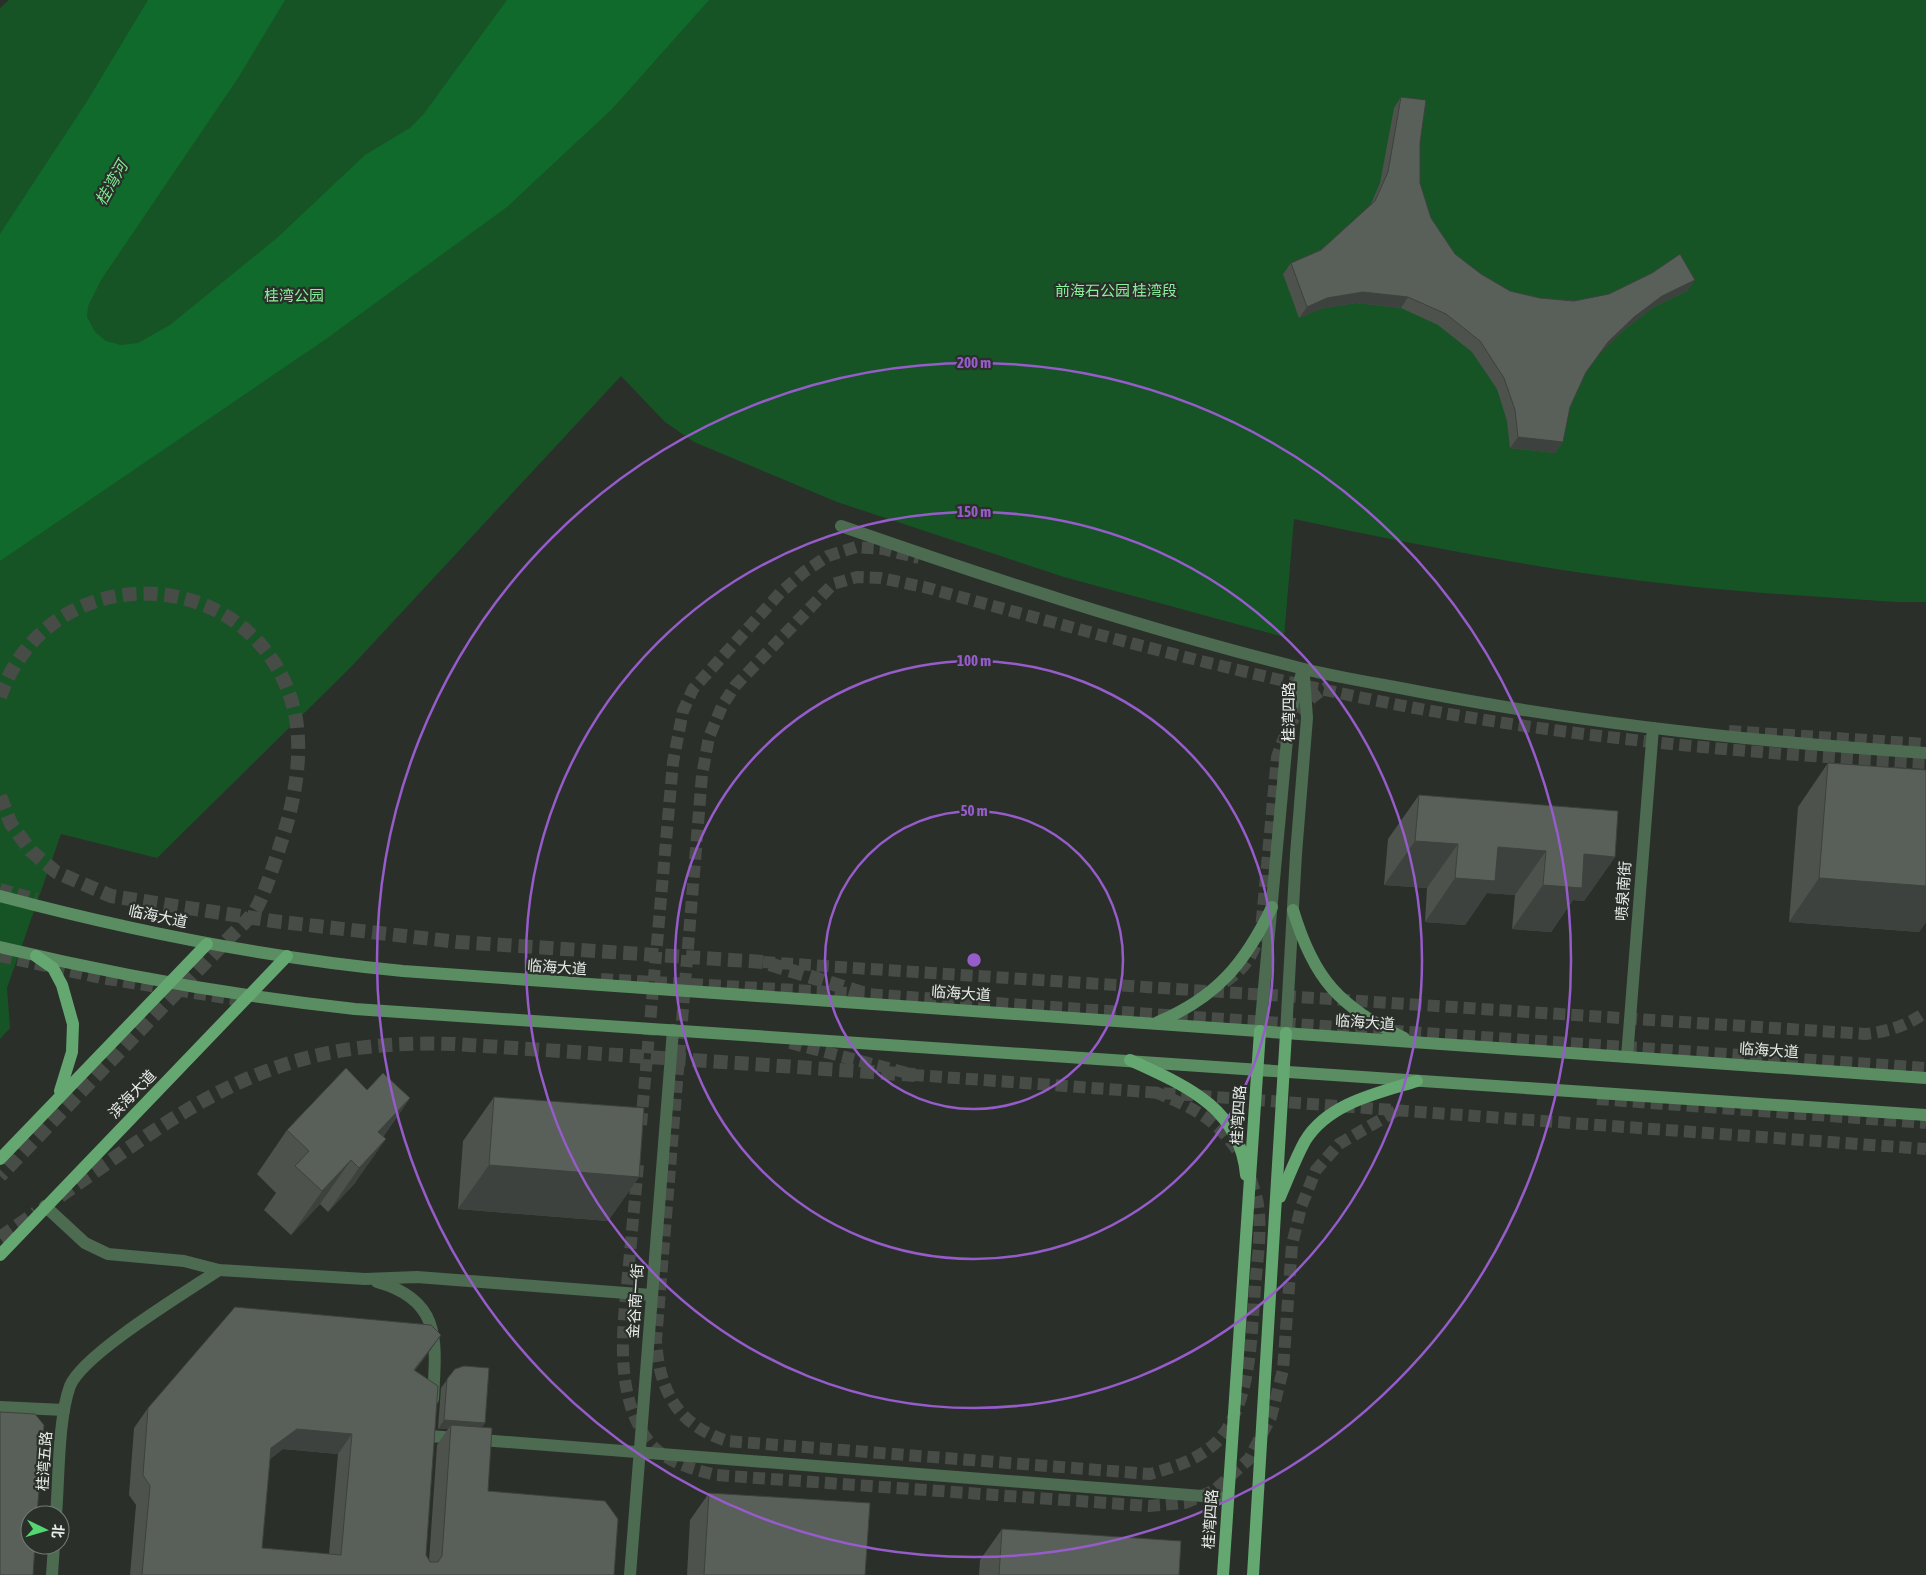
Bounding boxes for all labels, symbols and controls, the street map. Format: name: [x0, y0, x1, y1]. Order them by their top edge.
water label: 桂湾河: [91, 155, 132, 208]
park label: 前海石公园 桂湾段: [1055, 282, 1177, 299]
park label: 桂湾公园: [264, 287, 324, 304]
text: 200 m: [957, 354, 991, 371]
text: 150 m: [957, 503, 991, 520]
text: 100 m: [957, 652, 991, 669]
street label: 桂湾四路: [1280, 682, 1297, 742]
text: 50 m: [961, 802, 988, 819]
street label: 喷泉南街: [1612, 860, 1634, 922]
street label: 临海大道: [127, 901, 189, 931]
centre of rings: [965, 951, 983, 969]
street label: 临海大道: [526, 956, 588, 978]
street label: 临海大道: [930, 982, 992, 1004]
street label: 临海大道: [1334, 1011, 1396, 1033]
street label: 临海大道: [1738, 1039, 1800, 1061]
street label: 滨海大道: [105, 1067, 159, 1121]
street label: 桂湾四路: [1227, 1084, 1249, 1146]
street label: 金谷南一街: [624, 1263, 646, 1339]
street label: 桂湾五路: [33, 1430, 55, 1492]
street label: 桂湾四路: [1199, 1488, 1221, 1550]
north arrow: [20, 1505, 70, 1555]
text: 北: [49, 1523, 67, 1539]

